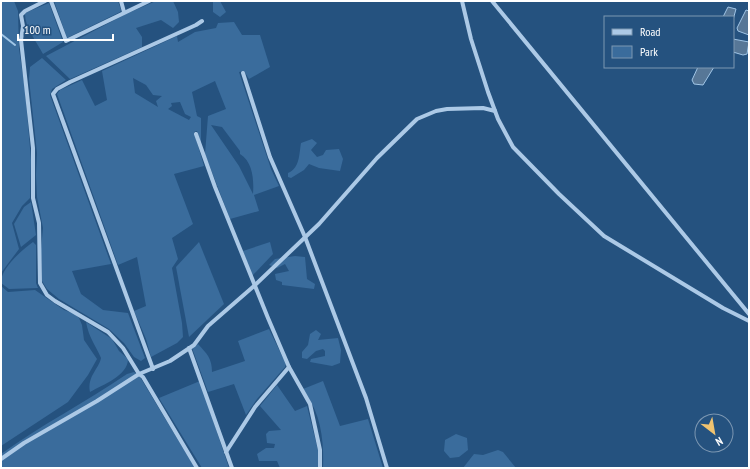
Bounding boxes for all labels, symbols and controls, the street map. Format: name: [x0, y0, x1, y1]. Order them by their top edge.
scale bar: [18, 16, 113, 42]
legend: [604, 16, 734, 68]
text: 100 m: [24, 22, 51, 37]
text: Road: [640, 24, 660, 39]
text: Park: [640, 44, 658, 59]
north arrow: [694, 413, 734, 453]
text: N: [713, 434, 725, 449]

